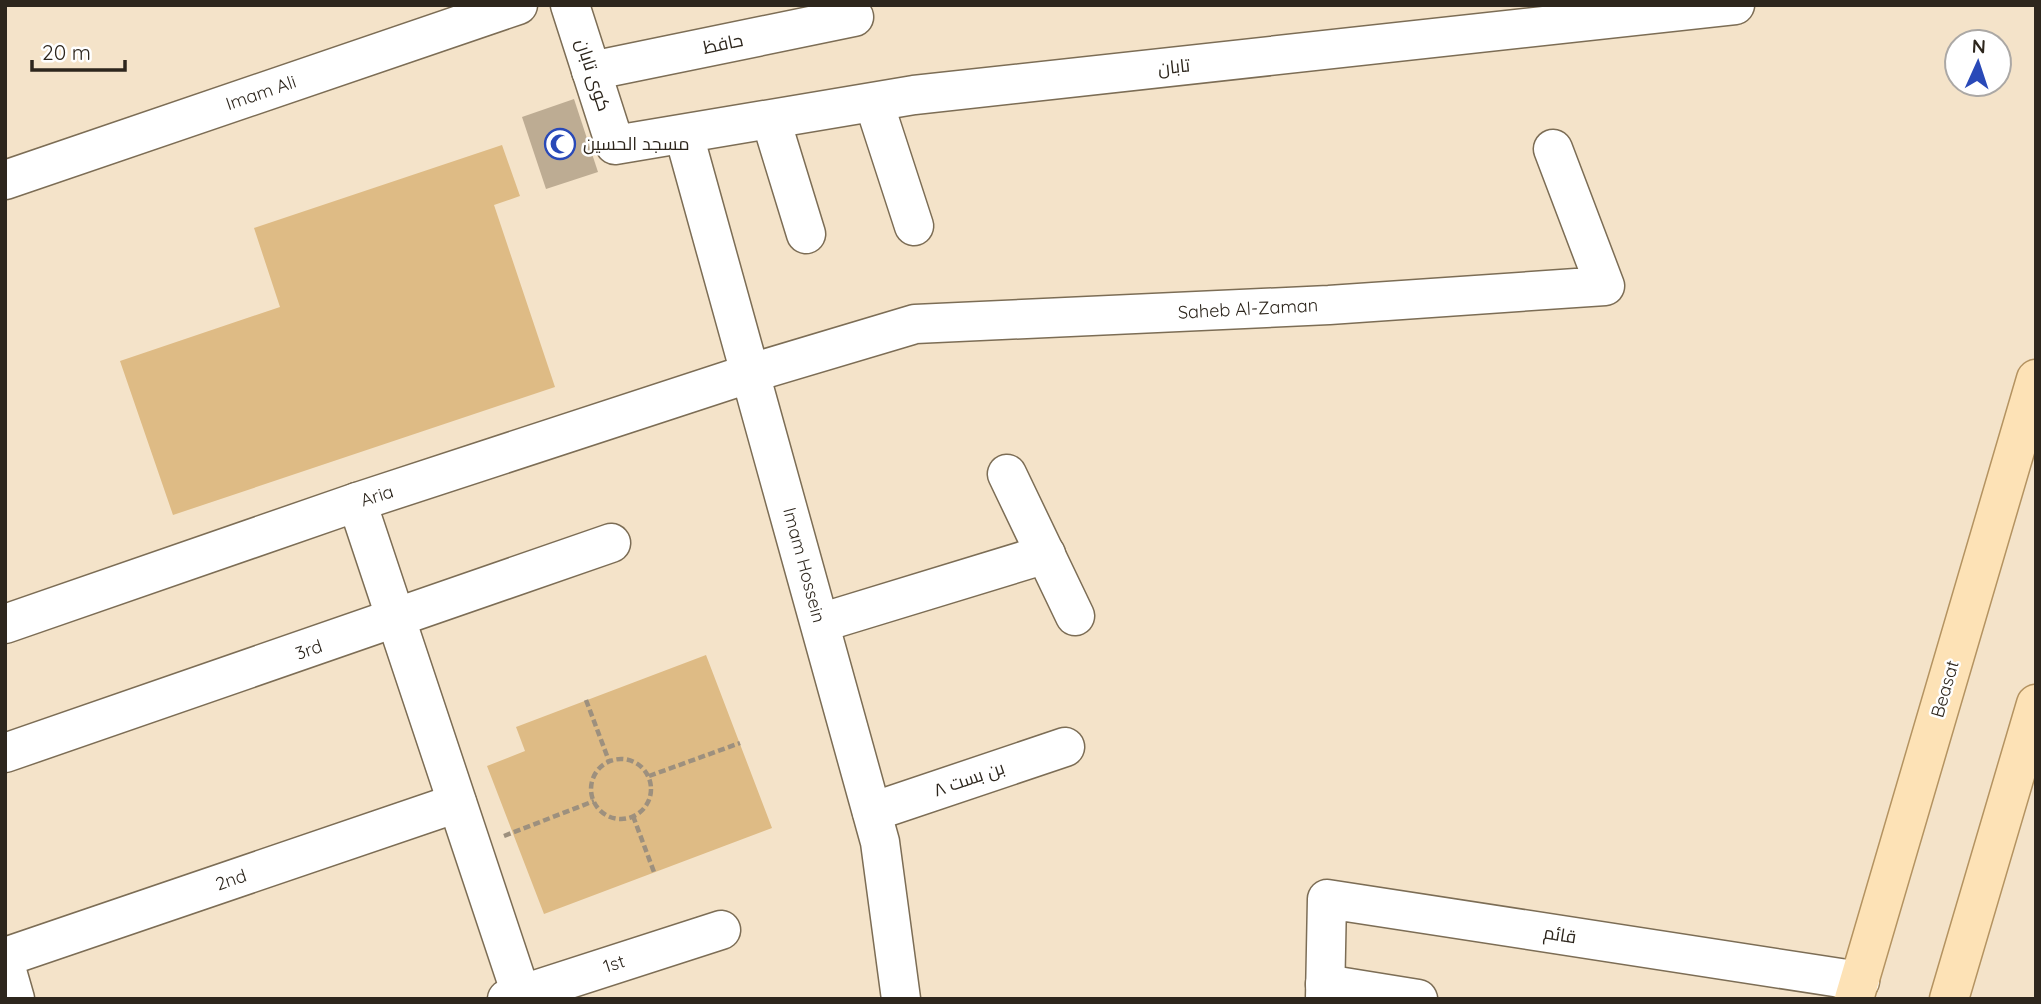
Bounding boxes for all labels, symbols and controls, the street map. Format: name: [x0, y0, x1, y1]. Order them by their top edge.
scale bar: [32, 28, 124, 72]
street label: حافظ: [701, 28, 745, 59]
north arrow: [1943, 28, 2013, 98]
text: N: [1971, 34, 1986, 58]
street label: کوی تابان: [571, 36, 616, 114]
text: 20 m: [42, 39, 91, 65]
street label: تابان: [1157, 53, 1191, 80]
street label: Imam Ali: [223, 70, 299, 115]
mosque icon: مسجد الحسین: [543, 127, 577, 161]
place label: مسجد الحسین: [583, 132, 689, 155]
street label: Saheb Al-Zaman: [1177, 293, 1319, 324]
street label: Aria: [357, 479, 396, 512]
street label: Imam Hossein: [778, 505, 831, 625]
street label: 3rd: [292, 634, 325, 665]
street label: Beasat: [1925, 658, 1964, 720]
street label: بن بست ۸: [930, 756, 1007, 801]
street label: 2nd: [212, 864, 249, 895]
street label: قائم: [1542, 921, 1578, 949]
street label: 1st: [600, 949, 627, 978]

